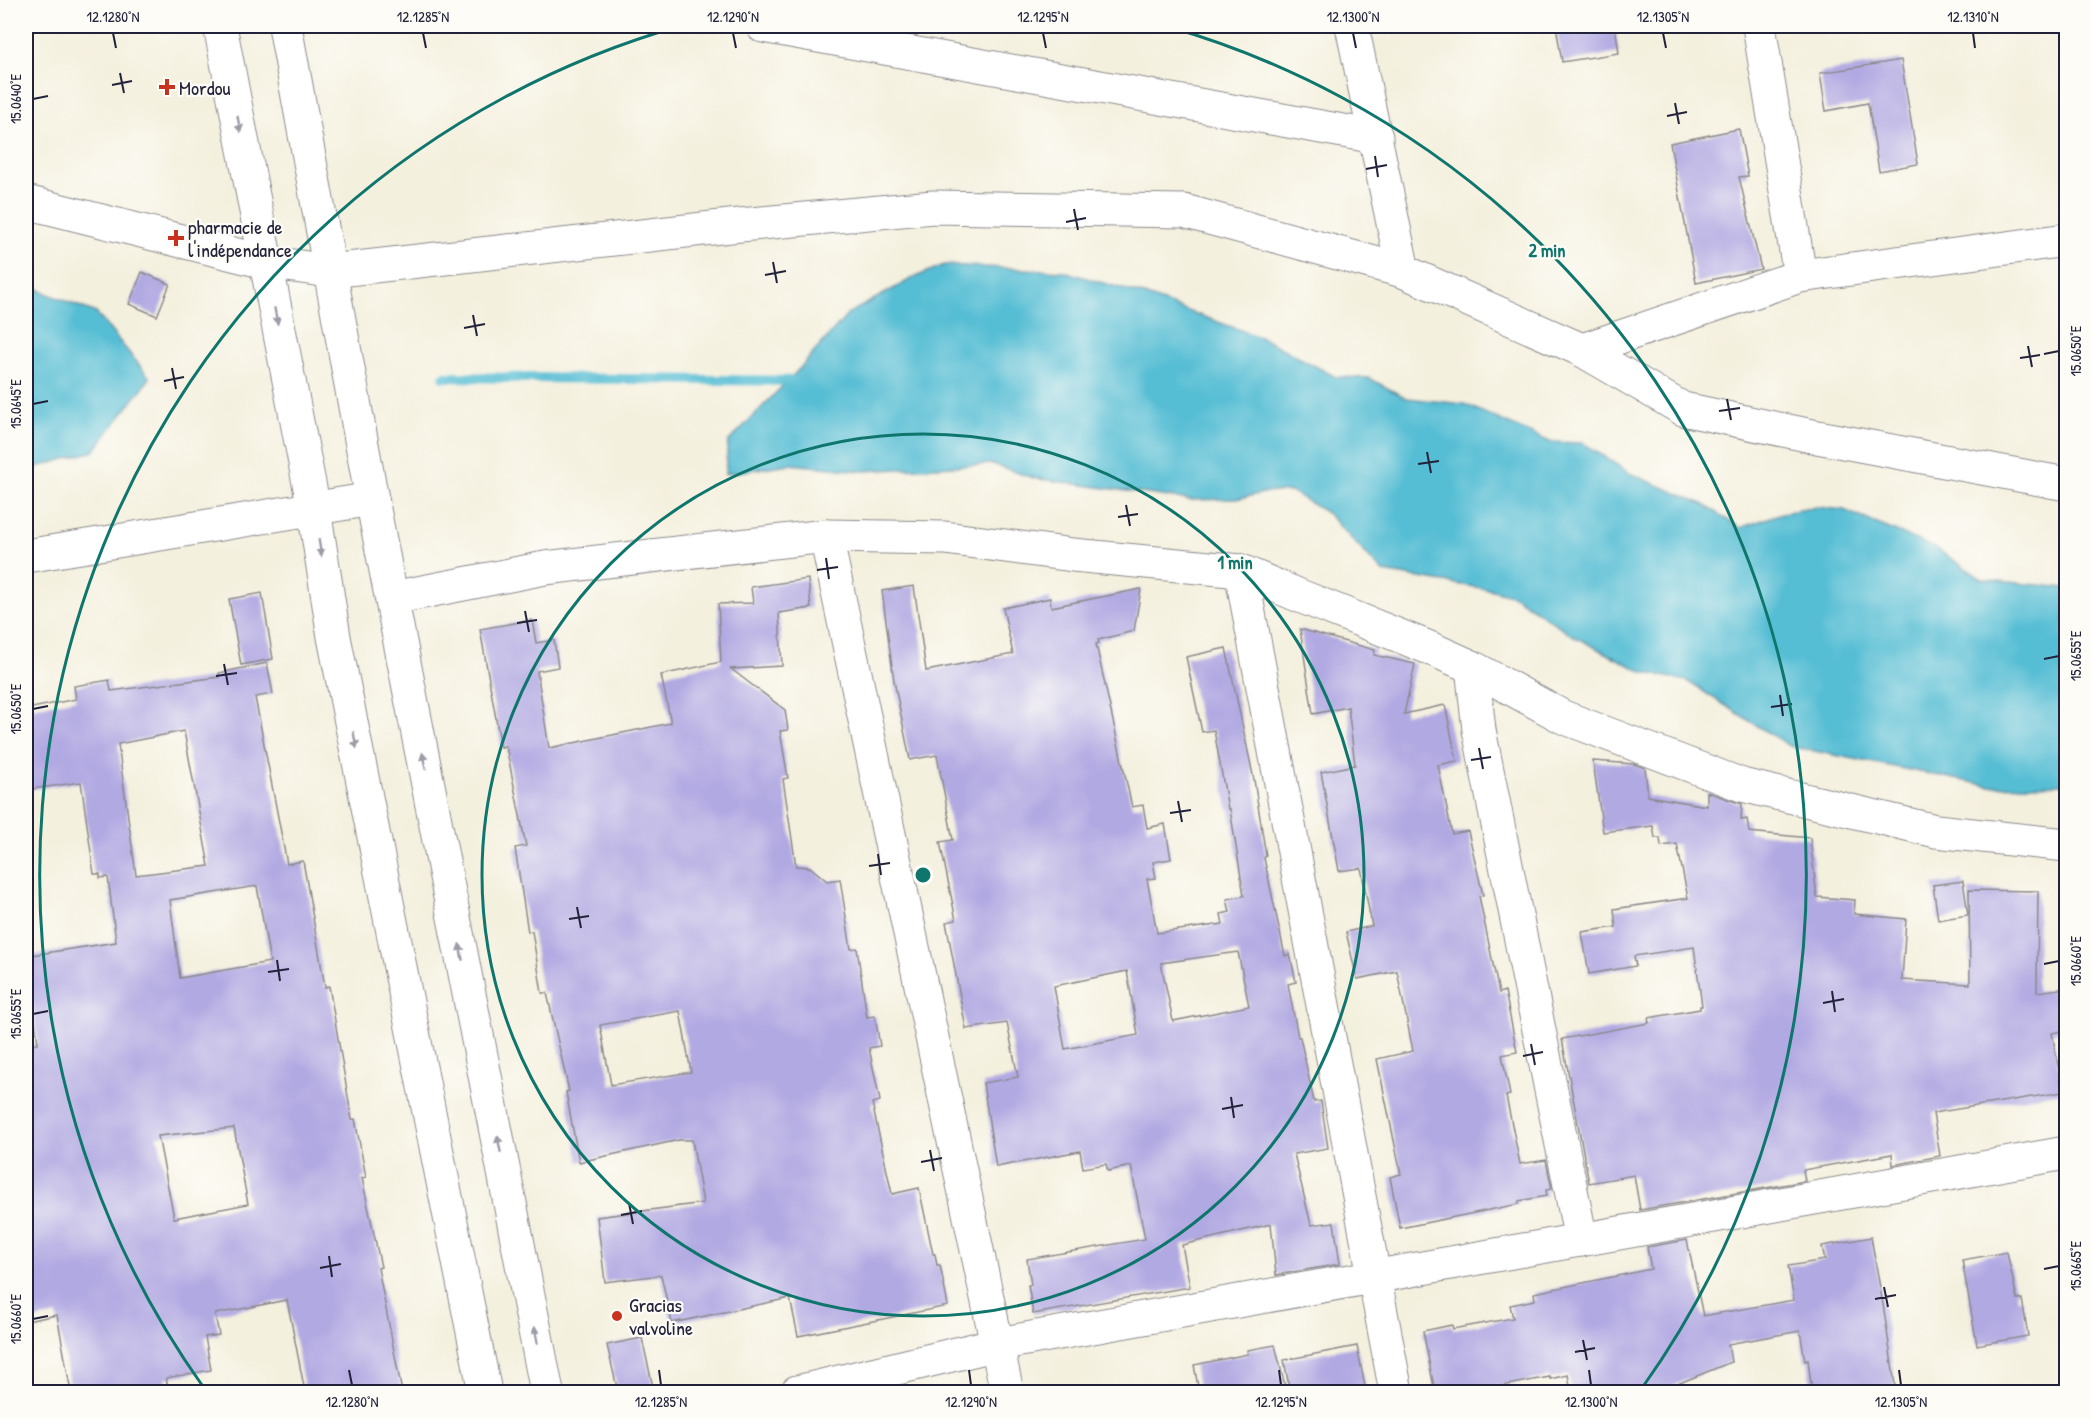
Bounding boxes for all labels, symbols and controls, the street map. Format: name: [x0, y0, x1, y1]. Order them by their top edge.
text: 12.1280°N: [87, 6, 139, 27]
text: 12.1285°N: [397, 6, 449, 27]
text: 12.1290°N: [707, 6, 759, 27]
text: 12.1295°N: [1017, 6, 1069, 27]
text: 12.1300°N: [1327, 6, 1379, 27]
text: 12.1305°N: [1637, 6, 1689, 27]
text: 12.1310°N: [1947, 6, 1999, 27]
text: 15.0640°E: [5, 74, 26, 124]
place label: Mordou: [179, 74, 231, 101]
marker: Mordou: [160, 80, 174, 94]
one-way arrow: [235, 115, 244, 134]
place label: pharmacie de l'indépendance: [188, 213, 292, 263]
marker: pharmacie de l'indépendance: [169, 231, 183, 245]
text: 2 min: [1529, 238, 1565, 263]
one-way arrow: [272, 306, 281, 325]
text: 15.0650°E: [2065, 325, 2086, 376]
text: 15.0645°E: [5, 379, 26, 429]
one-way arrow: [316, 539, 325, 558]
text: 1 min: [1217, 550, 1253, 575]
text: 15.0655°E: [2065, 630, 2086, 681]
text: 15.0650°E: [5, 683, 26, 734]
one-way arrow: [351, 731, 360, 750]
one-way arrow: [419, 751, 428, 770]
centre of rings: [913, 865, 933, 885]
text: 15.0660°E: [2065, 935, 2086, 986]
one-way arrow: [456, 943, 465, 962]
text: 15.0655°E: [5, 988, 26, 1039]
one-way arrow: [494, 1134, 503, 1153]
text: 15.0665°E: [2065, 1241, 2086, 1291]
place label: Gracias valvoline: [629, 1291, 693, 1341]
text: 15.0660°E: [5, 1293, 26, 1344]
marker: Gracias valvoline: [610, 1309, 624, 1323]
one-way arrow: [531, 1325, 540, 1344]
text: 12.1280°N: [326, 1391, 378, 1412]
text: 12.1285°N: [635, 1391, 687, 1412]
text: 12.1290°N: [945, 1391, 997, 1412]
text: 12.1295°N: [1255, 1391, 1307, 1412]
text: 12.1300°N: [1565, 1391, 1617, 1412]
text: 12.1305°N: [1875, 1391, 1927, 1412]

